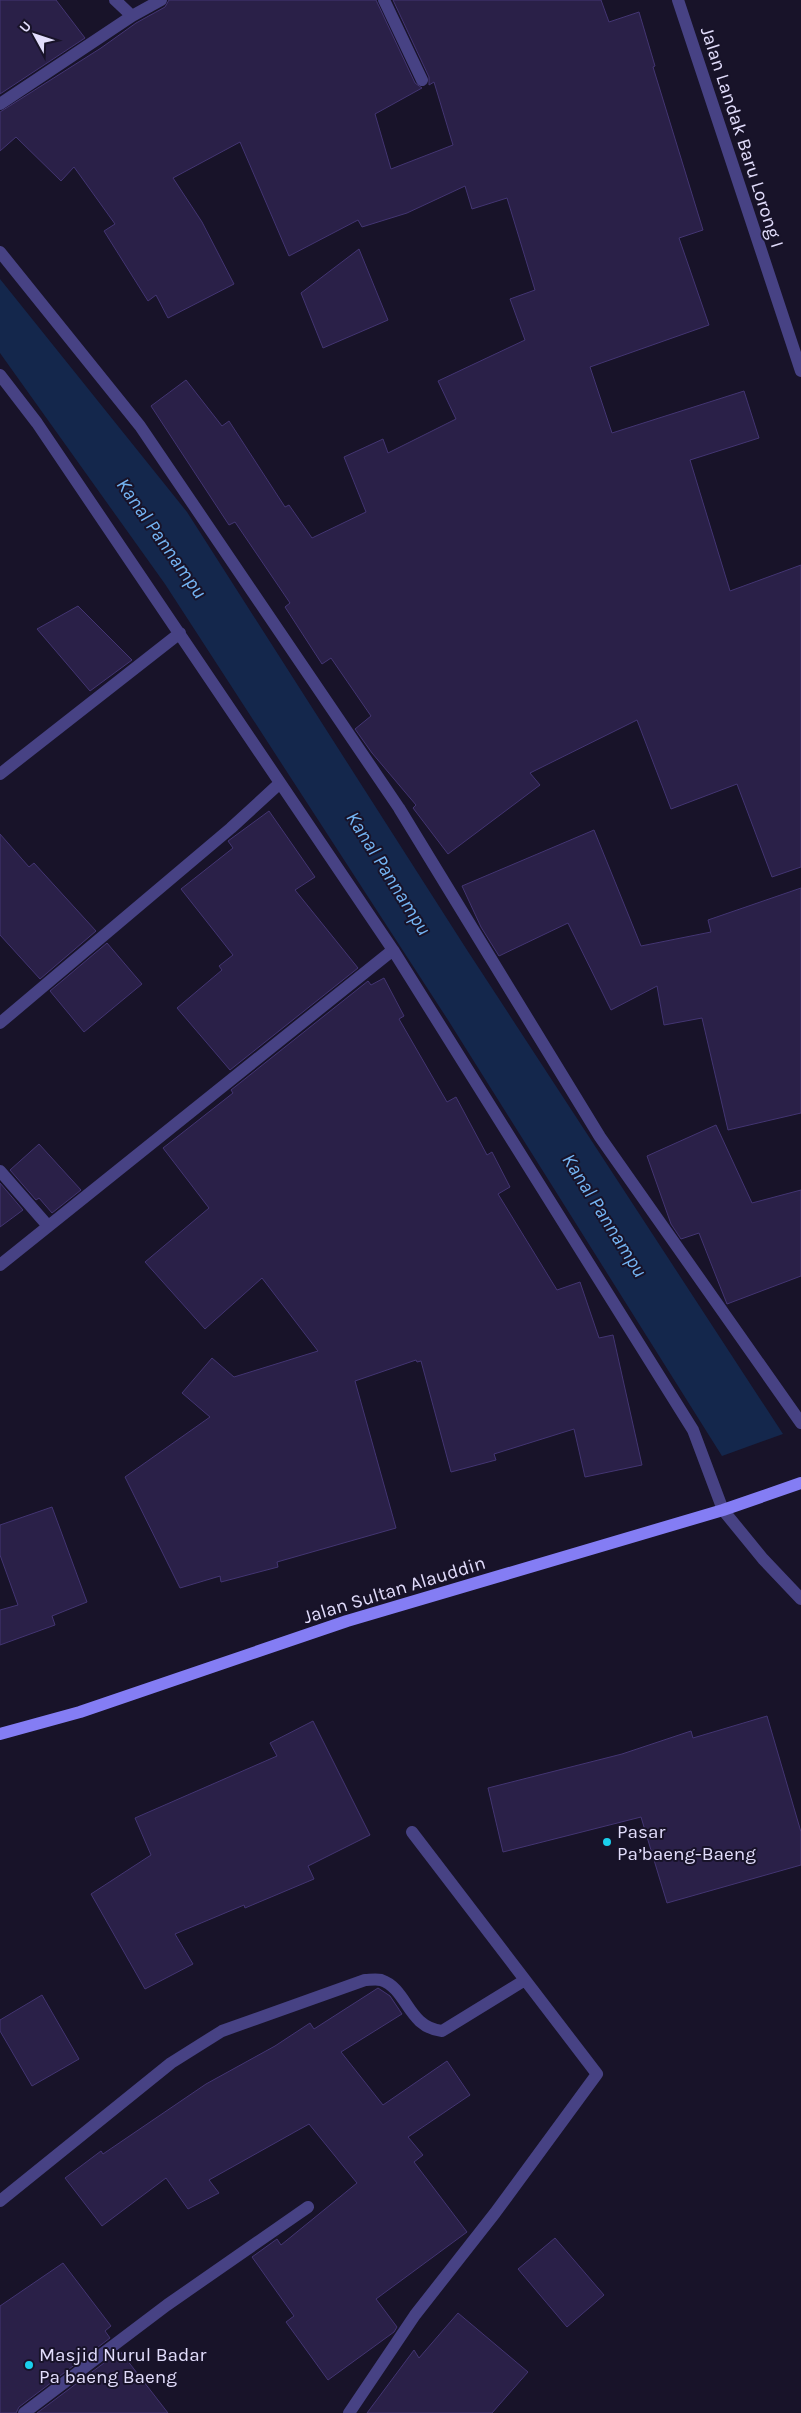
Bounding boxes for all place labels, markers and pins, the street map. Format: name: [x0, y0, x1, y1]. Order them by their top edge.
place label: Pasar Paʼbaeng-Baeng: [617, 1821, 756, 1865]
marker: Pasar Paʼbaeng-Baeng: [601, 1836, 613, 1848]
place label: Masjid Nurul Badar Pa baeng Baeng: [39, 2344, 207, 2388]
marker: Masjid Nurul Badar Pa baeng Baeng: [23, 2359, 35, 2371]

